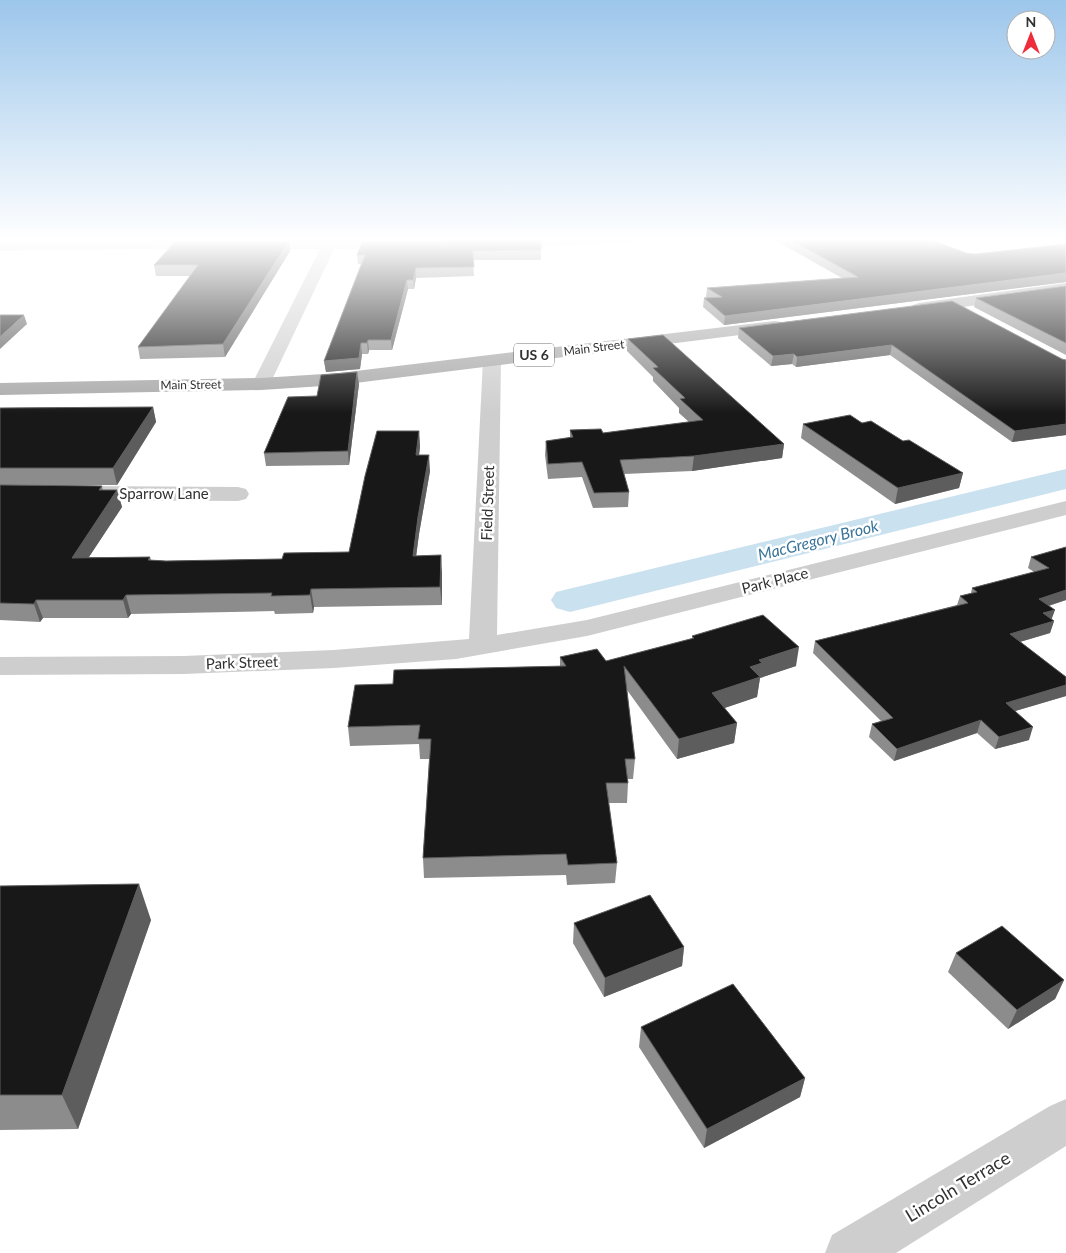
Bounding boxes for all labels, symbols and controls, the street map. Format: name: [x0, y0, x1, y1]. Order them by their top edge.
north arrow: [1006, 10, 1056, 60]
text: N: [1026, 13, 1036, 30]
street label: Main Street: [563, 336, 626, 359]
road number: US 6: [514, 344, 554, 366]
street label: Main Street: [160, 376, 222, 393]
street label: Field Street: [477, 464, 497, 541]
street label: Sparrow Lane: [119, 484, 209, 502]
water label: MacGregory Brook: [756, 515, 881, 564]
street label: Park Place: [740, 563, 810, 597]
street label: Park Street: [205, 652, 279, 672]
street label: Lincoln Terrace: [901, 1146, 1014, 1226]

